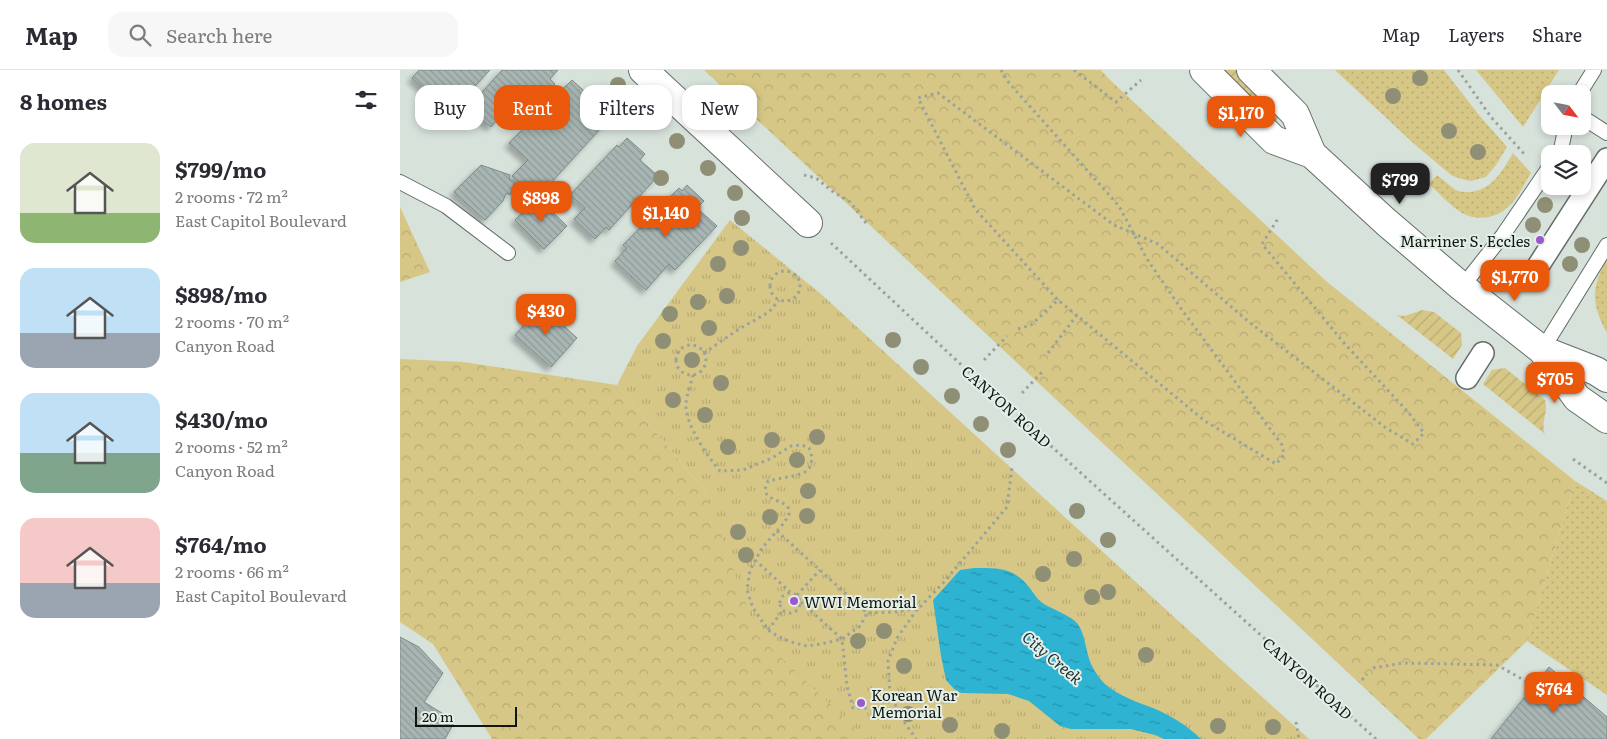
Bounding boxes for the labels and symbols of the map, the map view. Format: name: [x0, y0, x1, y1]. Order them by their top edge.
north arrow: [1541, 85, 1591, 135]
pin: $1,170: [1200, 96, 1282, 138]
pin: $799: [1370, 162, 1430, 205]
pin: $898: [511, 180, 571, 223]
pin: $1,140: [625, 196, 707, 238]
place label: Marriner S. Eccles: [1400, 229, 1530, 252]
marker: Marriner S. Eccles: [1534, 234, 1546, 246]
pin: $1,770: [1474, 260, 1556, 302]
pin: $430: [516, 294, 576, 336]
street label: CANYON ROAD: [957, 359, 1057, 453]
pin: $705: [1525, 362, 1585, 404]
place label: WWI Memorial: [804, 590, 917, 613]
marker: WWI Memorial: [788, 595, 800, 607]
water label: City Creek: [1017, 624, 1089, 690]
street label: CANYON ROAD: [1258, 631, 1358, 725]
pin: $764: [1524, 672, 1584, 714]
place label: Korean War Memorial: [871, 683, 957, 723]
marker: Korean War Memorial: [855, 697, 867, 709]
scale bar: [415, 704, 518, 727]

